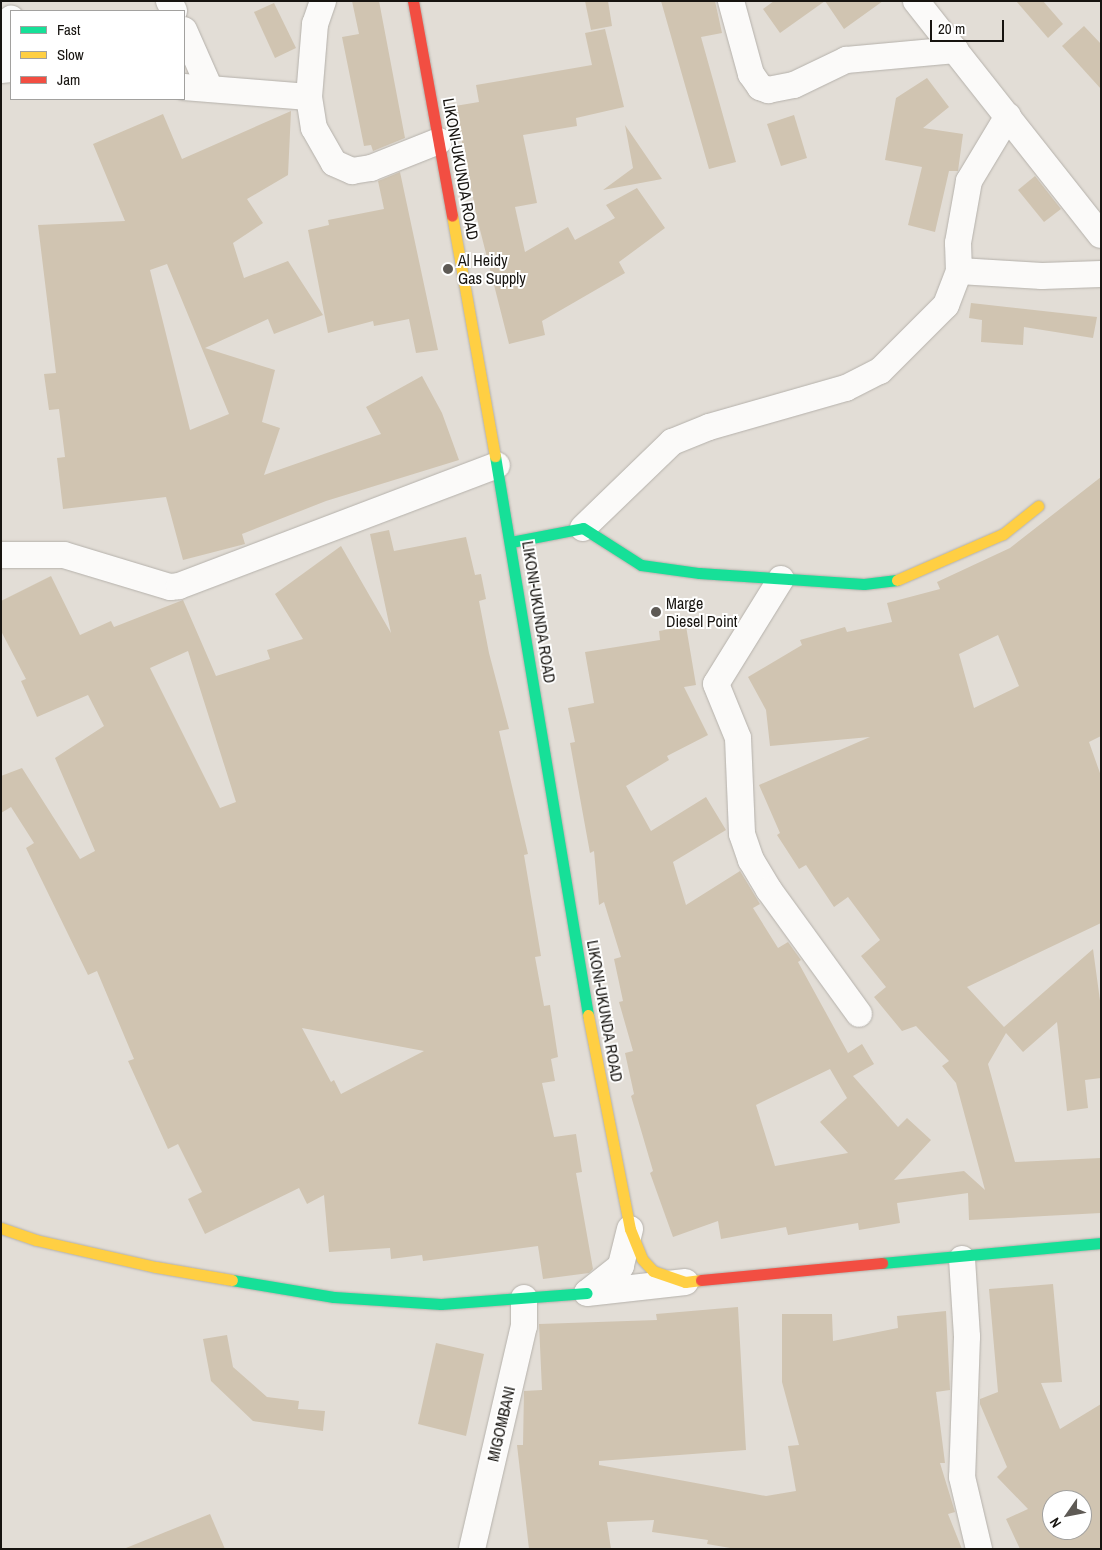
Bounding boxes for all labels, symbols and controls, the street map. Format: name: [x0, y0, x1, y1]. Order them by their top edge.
legend: [10, 10, 185, 100]
scale bar: [932, 10, 1006, 42]
text: 20 m: [938, 18, 965, 39]
text: Fast: [57, 19, 80, 40]
text: Slow: [57, 44, 84, 65]
text: Jam: [57, 69, 80, 90]
street label: LIKONI-UKUNDA ROAD: [439, 96, 483, 242]
place label: Al Heidy Gas Supply: [458, 250, 526, 288]
marker: Al Heidy Gas Supply: [442, 263, 454, 275]
street label: LIKONI-UKUNDA ROAD: [518, 539, 560, 685]
place label: Marge Diesel Point: [666, 593, 737, 631]
marker: Marge Diesel Point: [650, 606, 662, 618]
street label: LIKONI-UKUNDA ROAD: [583, 938, 627, 1084]
street label: MIGOMBANI: [483, 1385, 519, 1463]
north arrow: [1042, 1490, 1092, 1540]
text: N: [1045, 1514, 1065, 1531]

